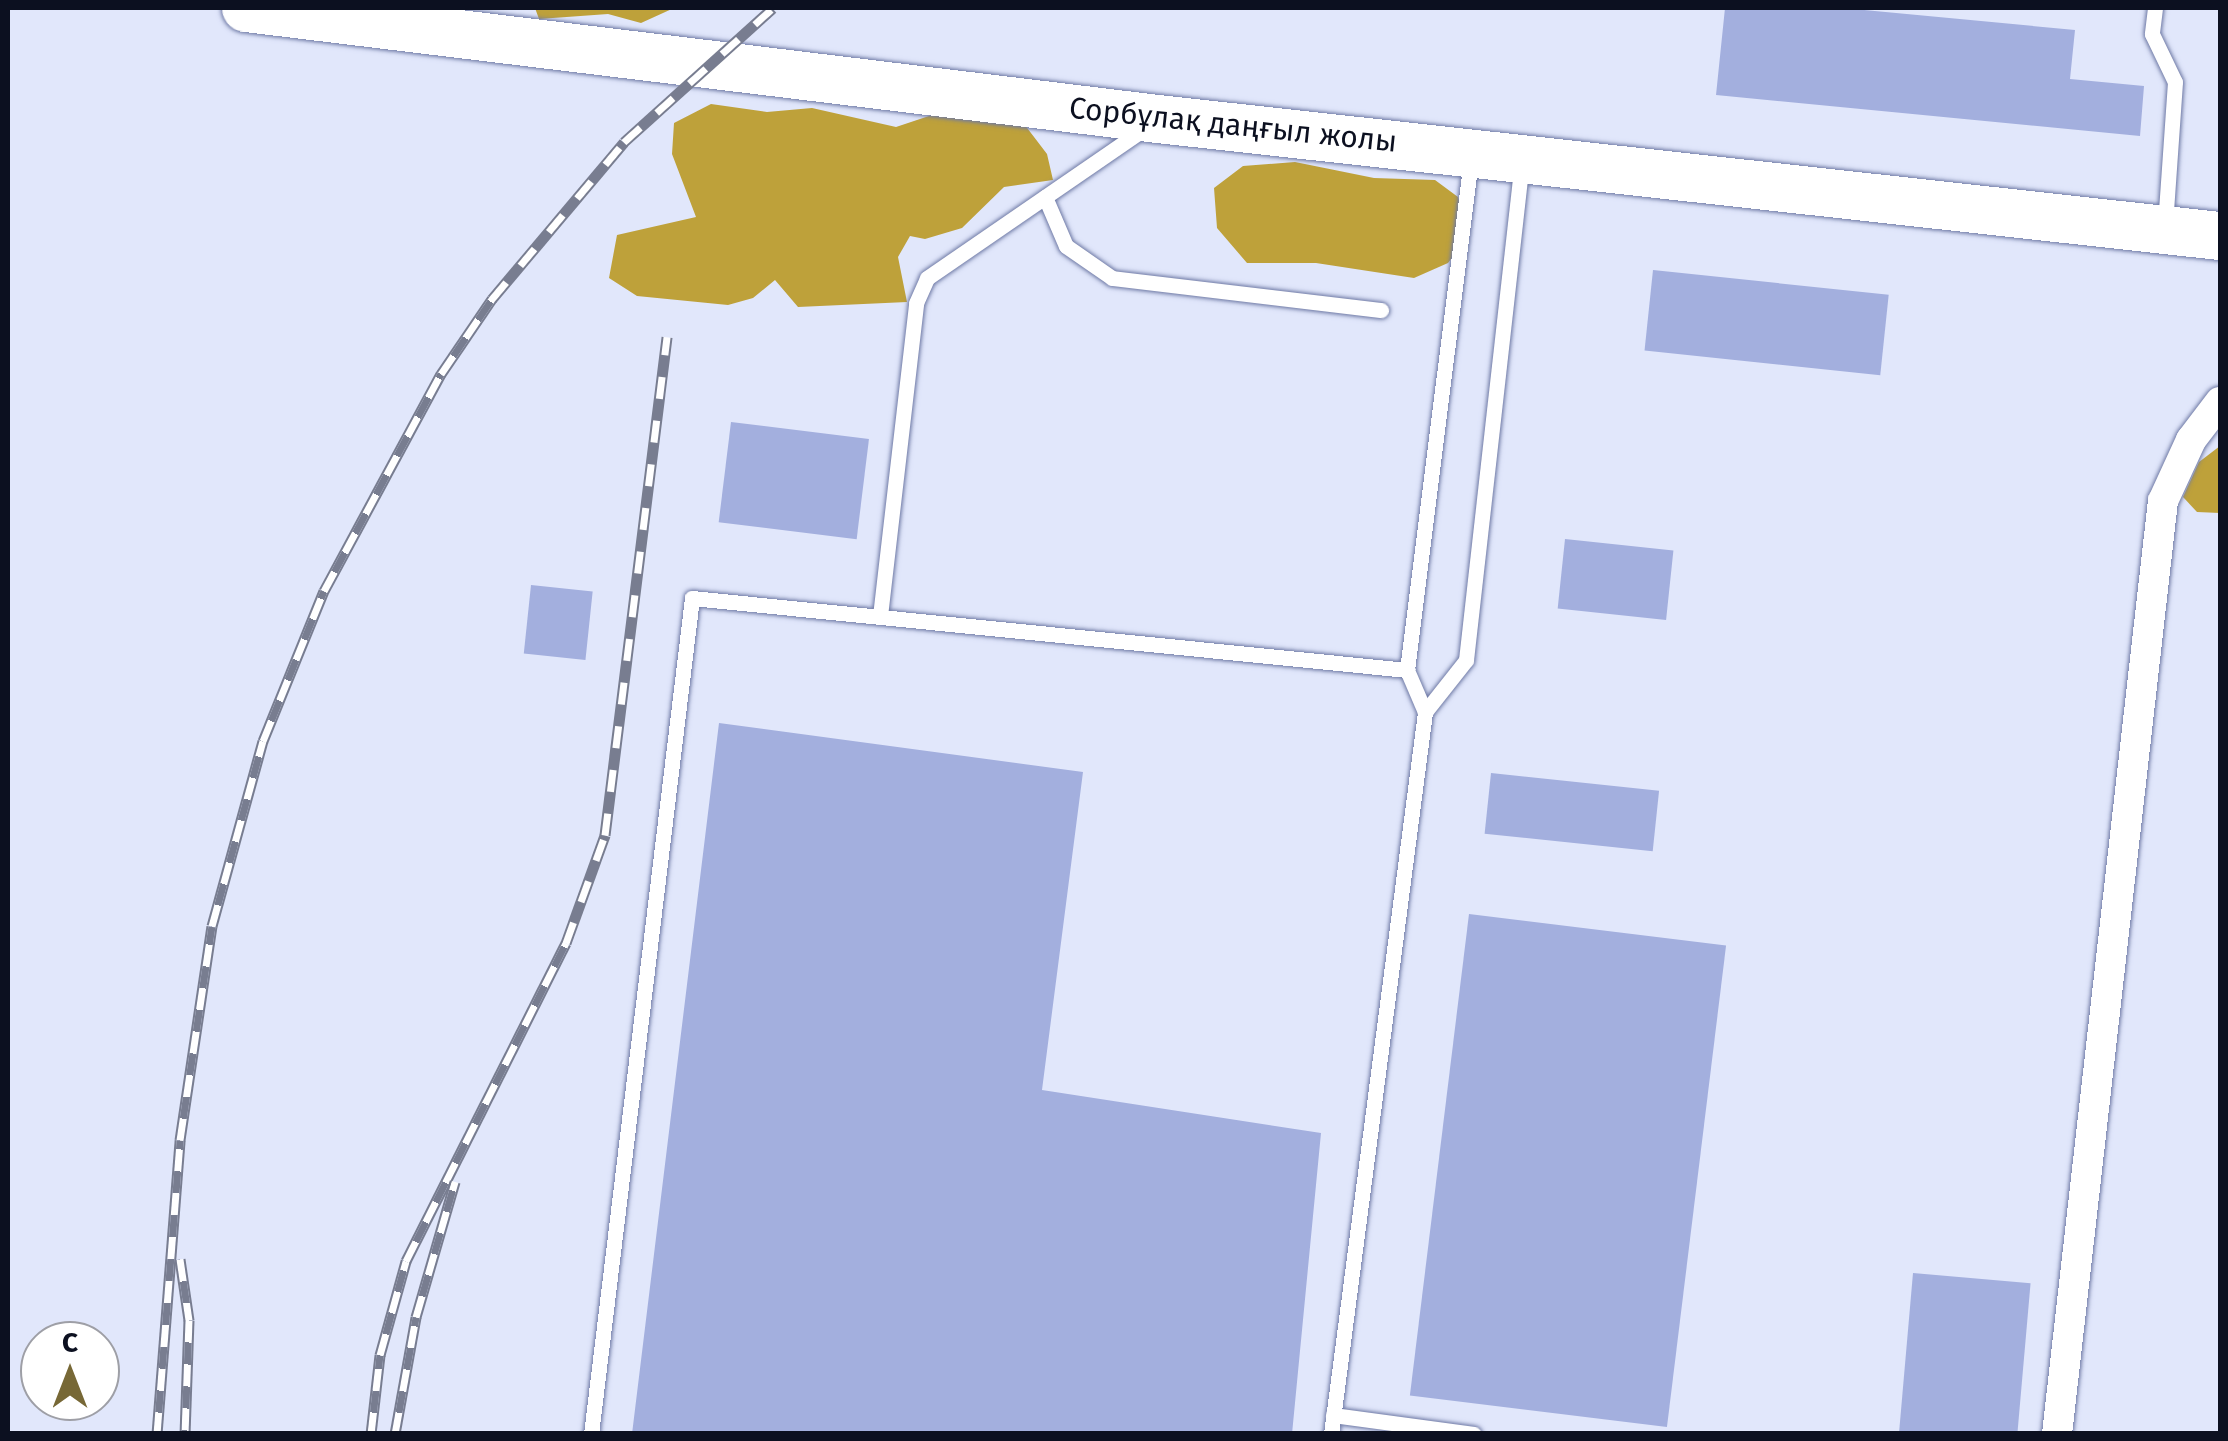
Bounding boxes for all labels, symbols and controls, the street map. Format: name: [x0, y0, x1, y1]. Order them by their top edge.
street label: Сорбұлақ даңғыл жолы: [1067, 90, 1399, 160]
north arrow: [20, 1321, 120, 1421]
text: С: [62, 1326, 78, 1359]

